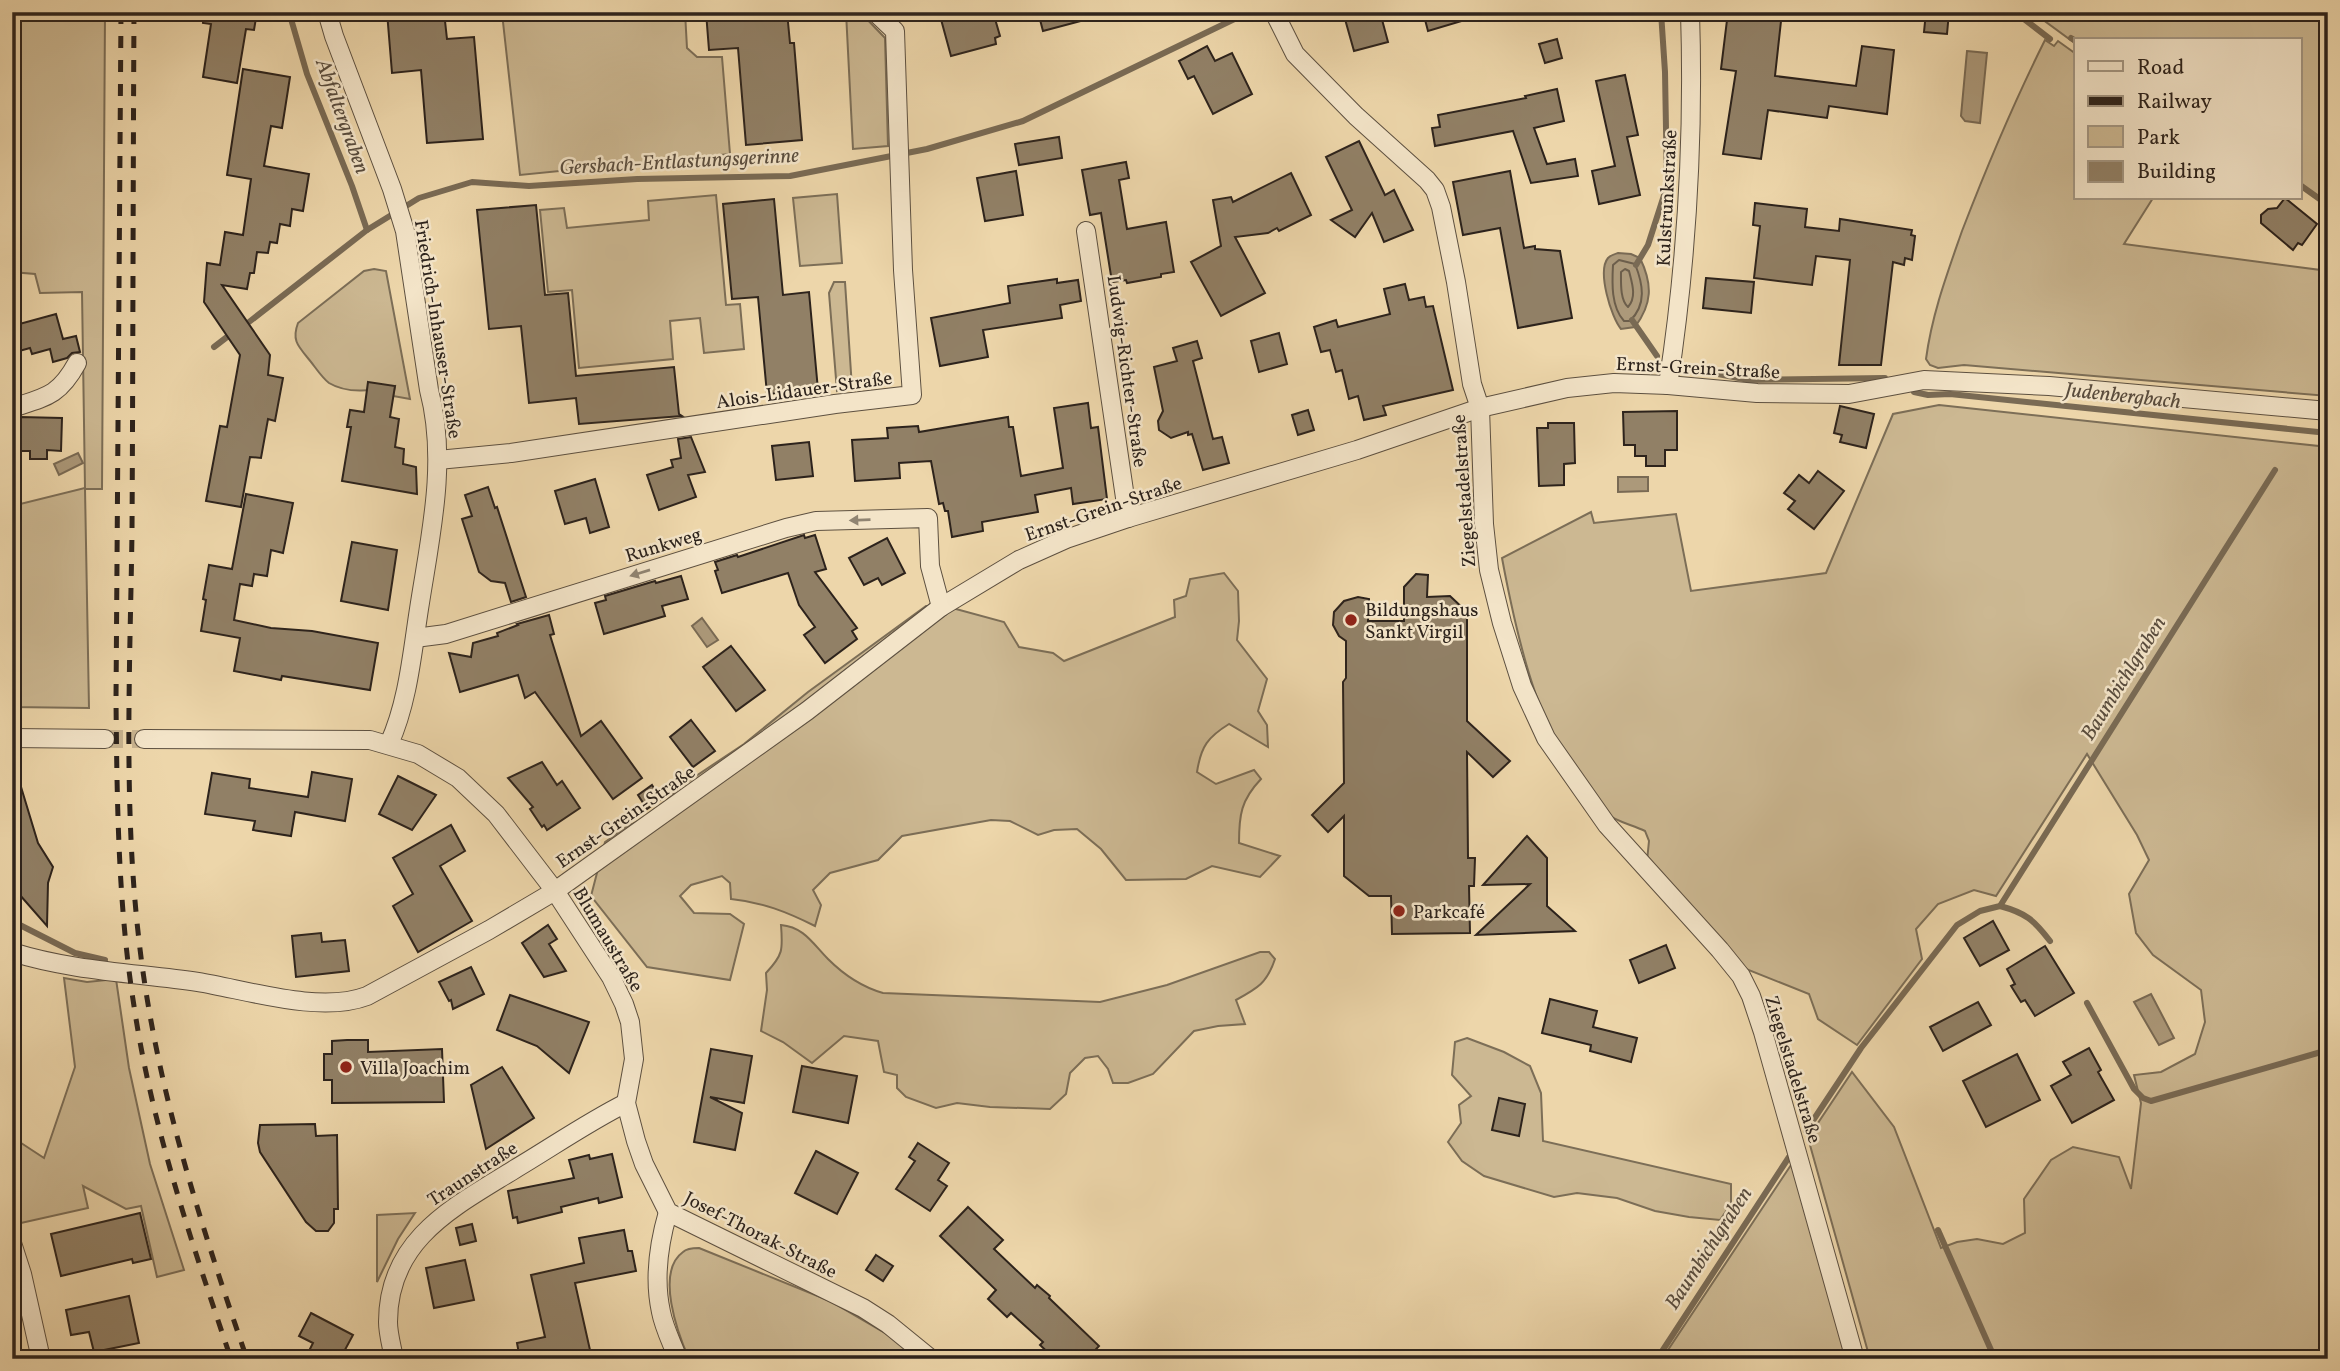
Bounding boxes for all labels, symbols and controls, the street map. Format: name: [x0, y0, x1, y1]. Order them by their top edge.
legend: [2074, 38, 2302, 200]
water label: Abfaltergraben: [307, 54, 376, 178]
text: Road: [2137, 54, 2184, 83]
text: Railway: [2137, 88, 2213, 117]
text: Park: [2137, 124, 2180, 153]
street label: Kulstrunkstraße: [1651, 129, 1685, 267]
water label: Gersbach-Entlastungsgerinne: [559, 142, 800, 183]
text: Building: [2137, 158, 2216, 187]
street label: Friedrich-Inhauser-Straße: [407, 218, 467, 441]
street label: Ludwig-Richter-Straße: [1100, 273, 1152, 469]
street label: Ernst-Grein-Straße: [1615, 352, 1781, 386]
street label: Alois-Lidauer-Straße: [715, 366, 894, 416]
water label: Judenbergbach: [2061, 376, 2182, 417]
street label: Ziegelstadelstraße: [1447, 413, 1483, 568]
street label: Ernst-Grein-Straße: [1022, 471, 1186, 549]
one-way arrow: [848, 514, 870, 525]
street label: Runkweg: [622, 522, 705, 570]
one-way arrow: [629, 568, 650, 579]
place label: Bildungshaus Sankt Virgil: [1365, 598, 1479, 646]
water label: Baumbichlgraben: [2075, 611, 2174, 746]
marker: Bildungshaus Sankt Virgil: [1343, 612, 1359, 628]
street label: Ernst-Grein-Straße: [551, 760, 701, 875]
street label: Blumaustraße: [566, 883, 649, 997]
place label: Parkcafé: [1413, 900, 1485, 926]
marker: Parkcafé: [1391, 903, 1407, 919]
street label: Ziegelstadelstraße: [1757, 992, 1827, 1147]
place label: Villa Joachim: [360, 1056, 470, 1082]
marker: Villa Joachim: [338, 1059, 354, 1075]
street label: Traunstraße: [423, 1136, 523, 1213]
water label: Baumbichlgraben: [1659, 1182, 1760, 1316]
street label: Josef-Thorak-Straße: [679, 1186, 841, 1286]

